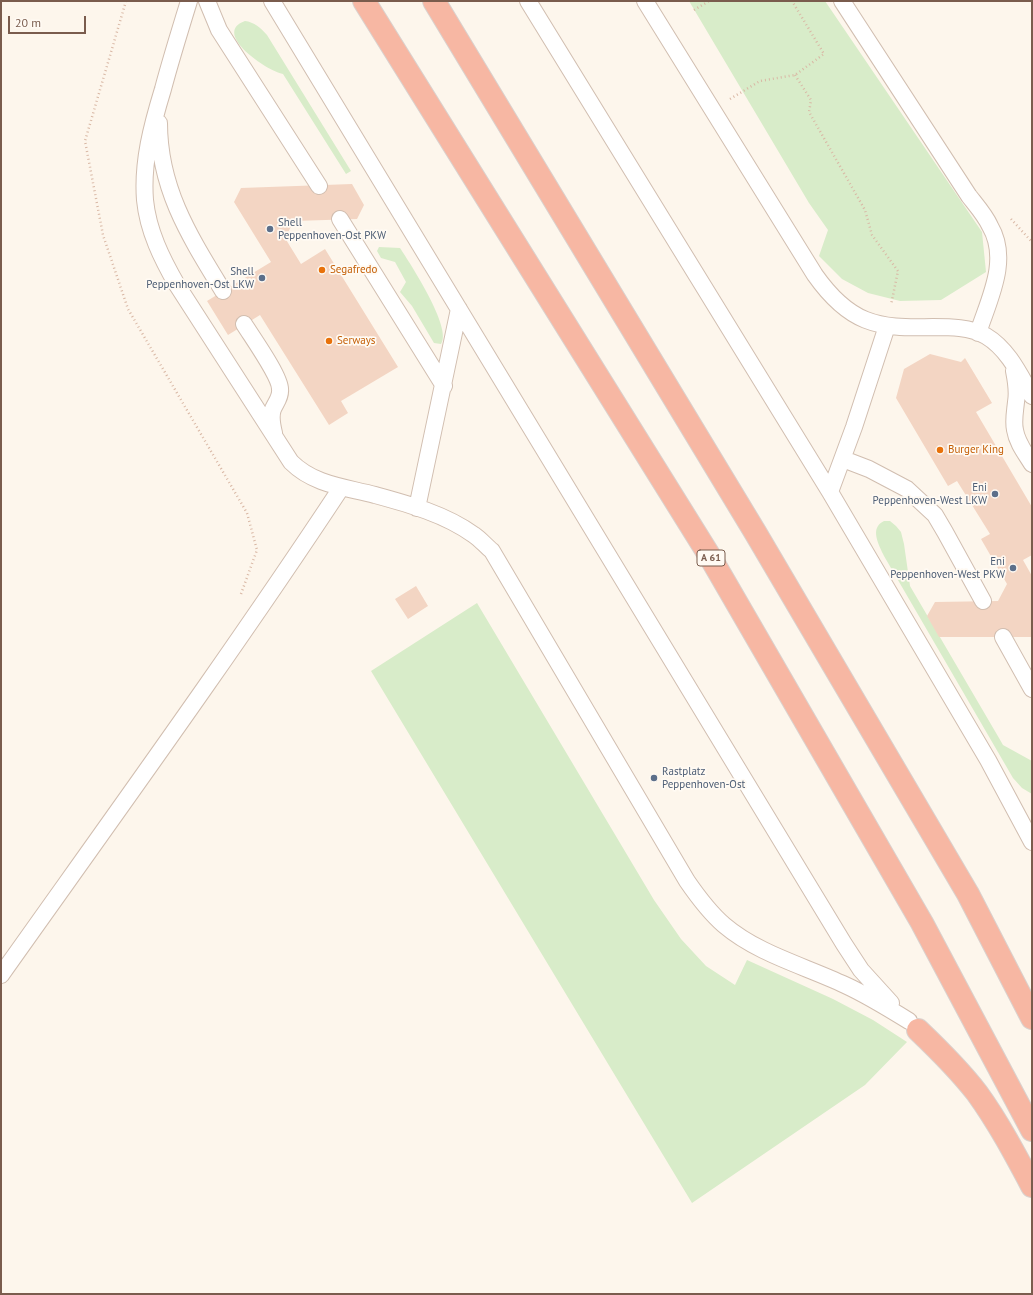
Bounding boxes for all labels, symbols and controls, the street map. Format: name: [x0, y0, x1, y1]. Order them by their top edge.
scale bar: [10, 8, 88, 34]
text: 20 m: [15, 15, 41, 30]
place label: Shell Peppenhoven-Ost PKW: [278, 216, 386, 242]
marker: Shell Peppenhoven-Ost PKW: [265, 224, 275, 234]
place label: Segafredo: [330, 263, 377, 277]
place label: Shell Peppenhoven-Ost LKW: [146, 265, 254, 291]
marker: Segafredo: [317, 265, 327, 275]
marker: Shell Peppenhoven-Ost LKW: [257, 273, 267, 283]
place label: Serways: [337, 334, 375, 348]
marker: Serways: [324, 336, 334, 346]
place label: Burger King: [948, 443, 1004, 457]
marker: Burger King: [935, 445, 945, 455]
place label: Eni Peppenhoven-West LKW: [873, 481, 987, 507]
marker: Eni Peppenhoven-West LKW: [990, 489, 1000, 499]
road number: A 61: [697, 550, 725, 566]
place label: Eni Peppenhoven-West PKW: [890, 555, 1005, 581]
marker: Eni Peppenhoven-West PKW: [1008, 563, 1018, 573]
place label: Rastplatz Peppenhoven-Ost: [662, 765, 745, 791]
marker: Rastplatz Peppenhoven-Ost: [649, 773, 659, 783]

